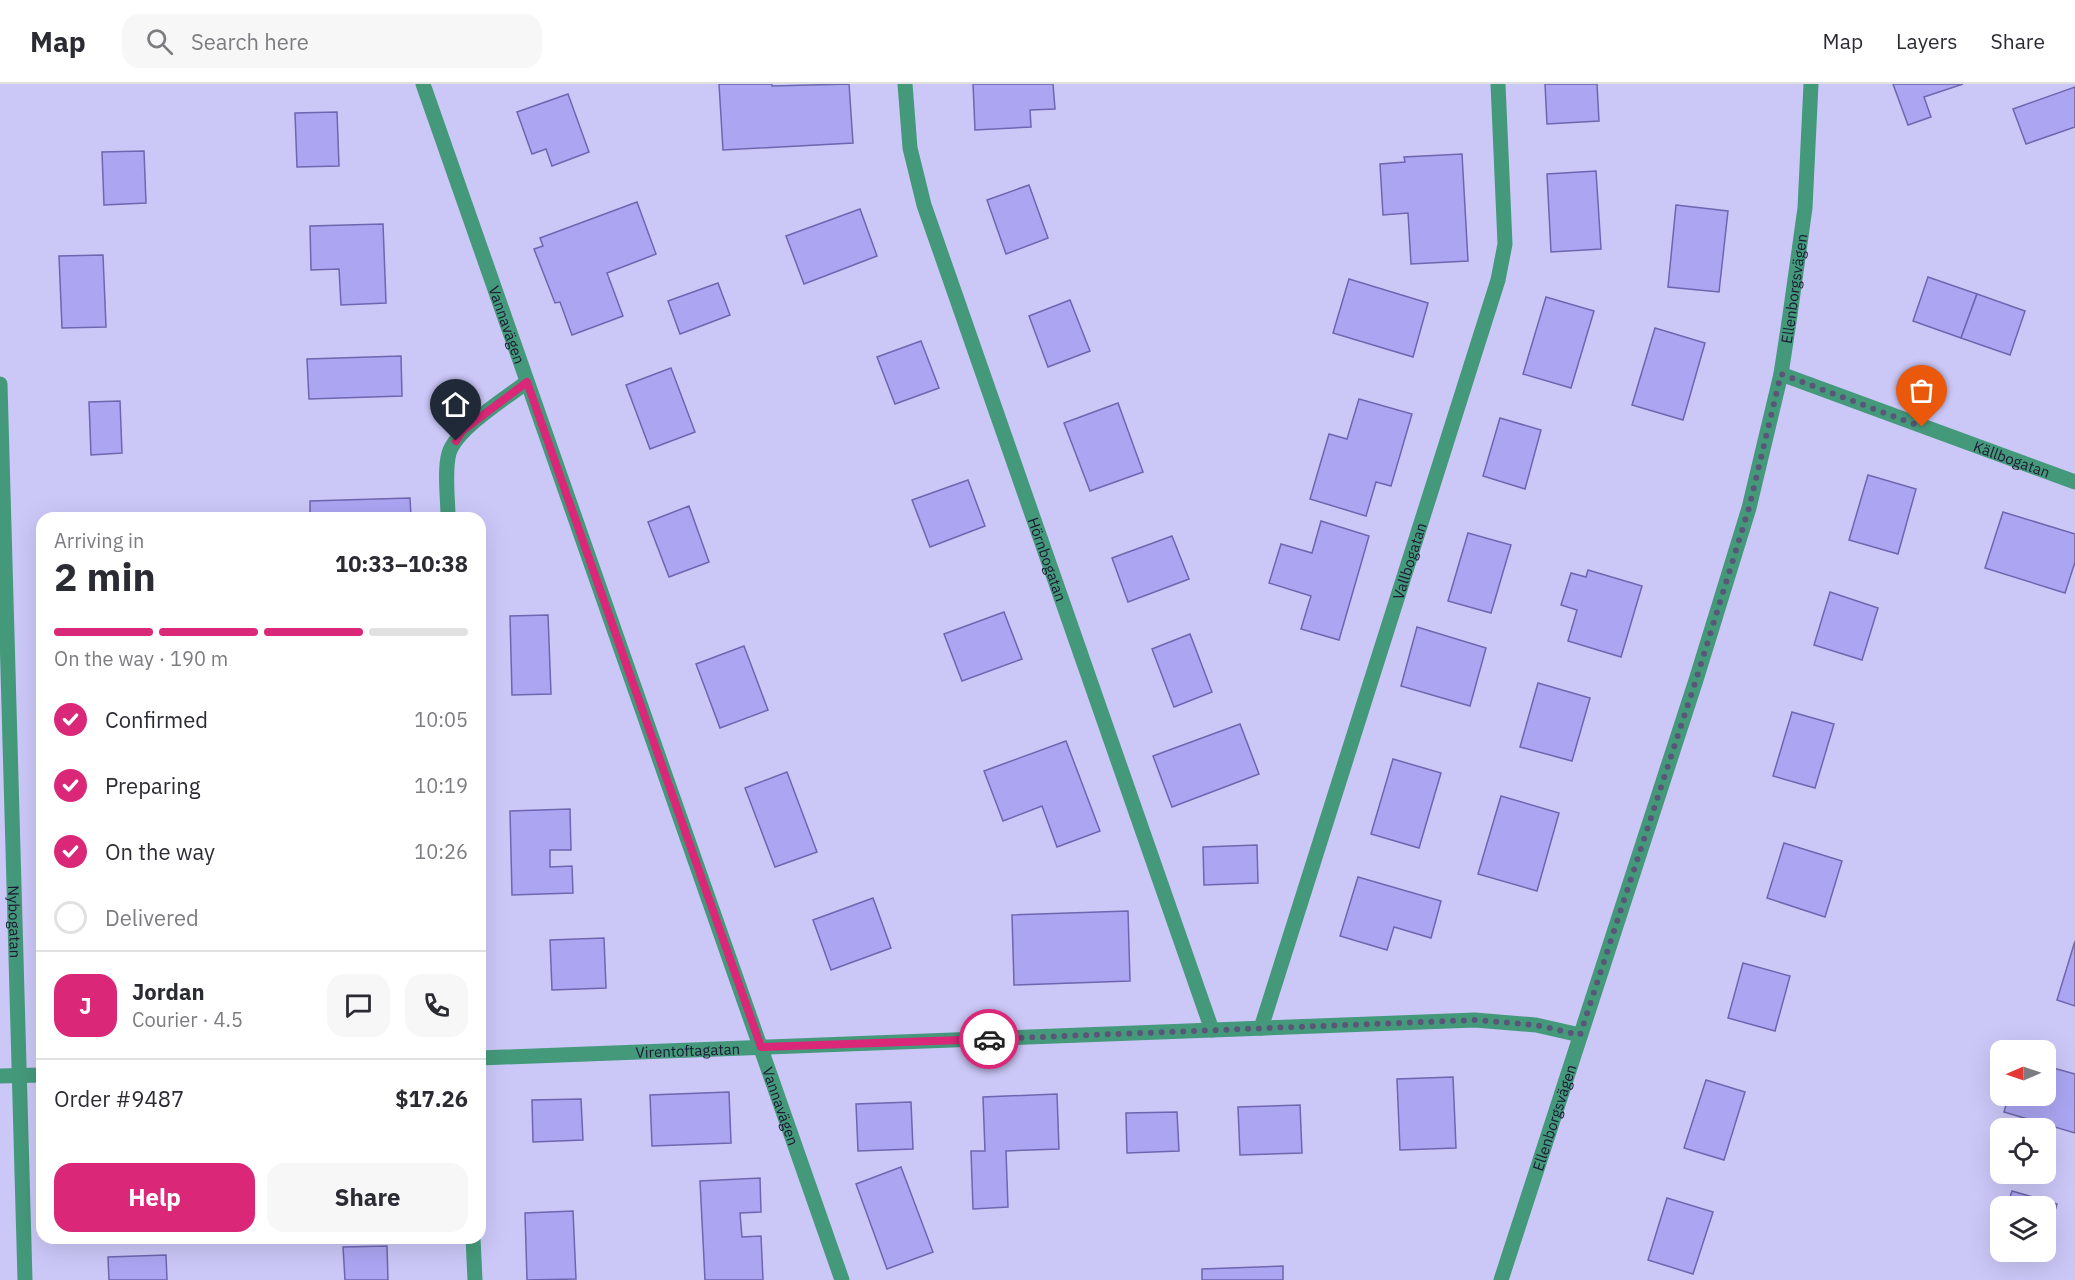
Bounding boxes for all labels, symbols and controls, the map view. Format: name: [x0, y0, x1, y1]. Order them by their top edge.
search box: [122, 14, 542, 68]
text: Map: [30, 23, 86, 60]
icon: search: [143, 25, 176, 58]
text: Search here: [191, 27, 309, 56]
text: Map: [1823, 27, 1863, 55]
text: Layers: [1896, 27, 1958, 55]
text: Share: [1991, 27, 2045, 55]
street label: Ellenborgsvägen: [1776, 232, 1811, 345]
street label: Vannavägen: [485, 283, 530, 366]
pin: [1896, 365, 1947, 427]
icon: bag: [1905, 374, 1938, 407]
pin: [430, 379, 481, 441]
icon: home: [439, 388, 472, 421]
street label: Källbogatan: [1971, 436, 2053, 482]
street label: Hörnbogatan: [1024, 515, 1071, 604]
street label: Vallbogatan: [1388, 520, 1430, 602]
text: Arriving in: [54, 527, 144, 554]
text: 10:33–10:38: [335, 549, 468, 578]
text: 2 min: [54, 551, 156, 602]
text: On the way · 190 m: [54, 645, 228, 672]
icon: check: [54, 703, 87, 736]
text: Confirmed: [105, 705, 208, 734]
text: 10:05: [414, 706, 468, 733]
icon: check: [54, 769, 87, 802]
text: Preparing: [105, 771, 200, 800]
text: 10:19: [414, 772, 468, 799]
icon: check: [54, 835, 87, 868]
text: On the way: [105, 837, 215, 866]
text: 10:26: [414, 838, 468, 865]
street label: Nybogatan: [4, 885, 26, 959]
text: Delivered: [105, 903, 199, 932]
button: chat: [327, 974, 390, 1037]
button: phone: [405, 974, 468, 1037]
text: Jordan: [132, 977, 205, 1006]
text: J: [79, 991, 92, 1020]
text: Courier · 4.5: [132, 1006, 243, 1033]
courier: [959, 1009, 1019, 1069]
icon: car: [973, 1023, 1006, 1056]
street label: Virentoftagatan: [635, 1039, 740, 1062]
north arrow: [1990, 1040, 2056, 1106]
map controls: [1990, 1040, 2056, 1262]
street label: Ellenborgsvägen: [1528, 1062, 1580, 1173]
street label: Vannavägen: [759, 1064, 804, 1148]
text: Order #9487: [54, 1084, 184, 1113]
text: $17.26: [395, 1084, 468, 1113]
button: locate: [1990, 1118, 2056, 1184]
button: Help: [54, 1163, 255, 1232]
button: Share: [267, 1163, 468, 1232]
button: layers: [1990, 1196, 2056, 1262]

